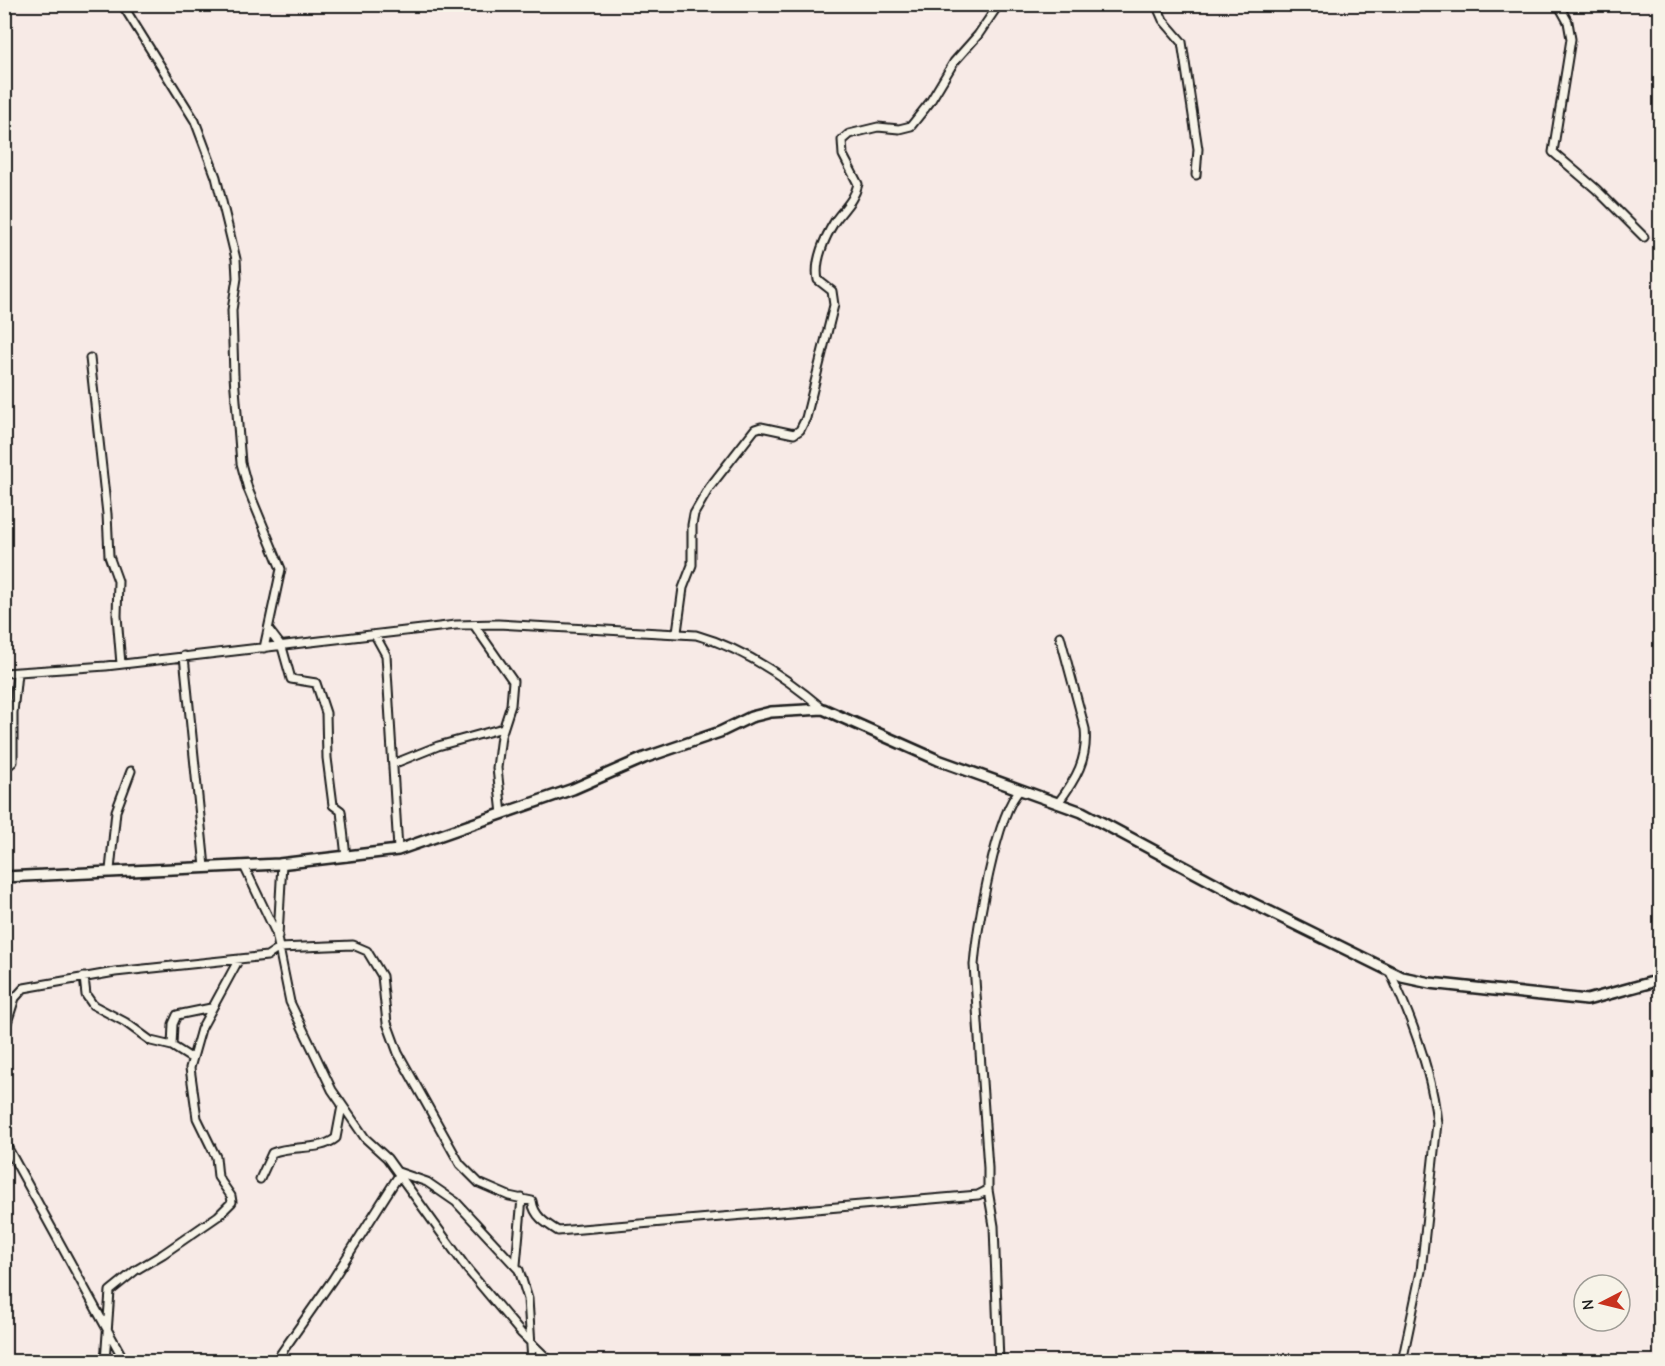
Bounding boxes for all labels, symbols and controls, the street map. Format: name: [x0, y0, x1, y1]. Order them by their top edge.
north arrow: [1572, 1273, 1632, 1333]
text: N: [1579, 1298, 1598, 1311]

